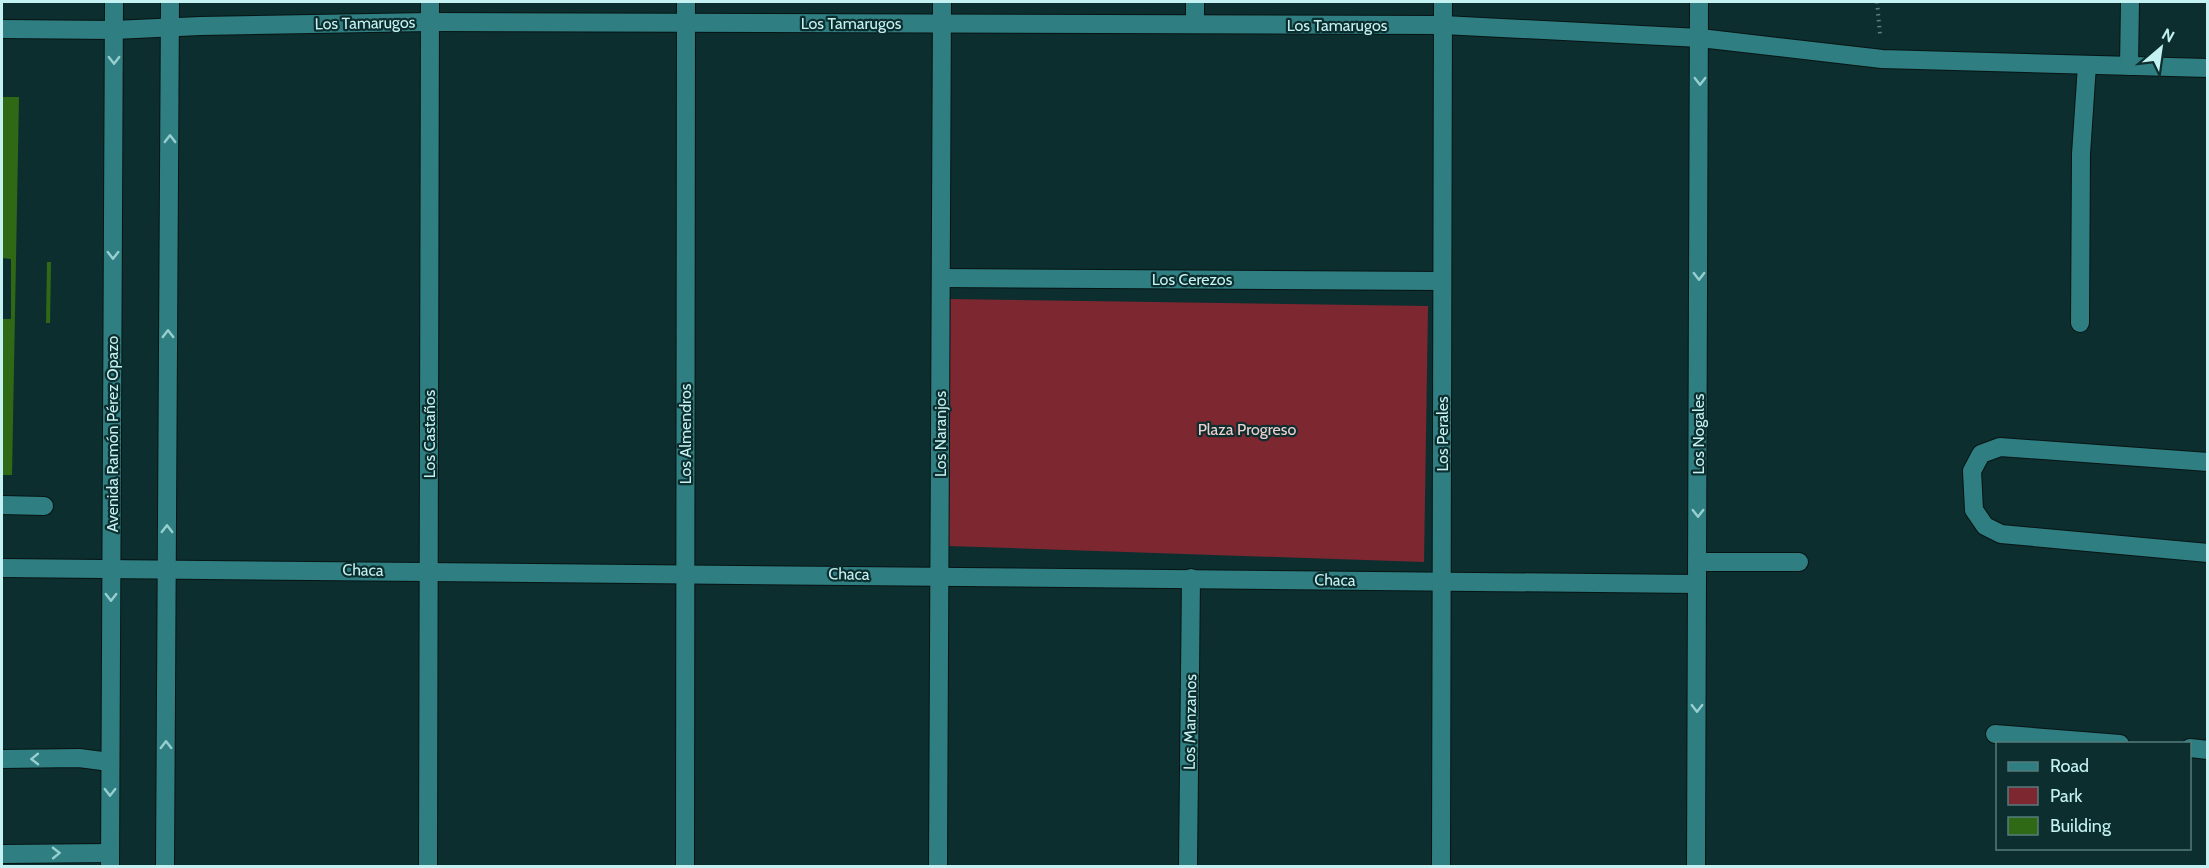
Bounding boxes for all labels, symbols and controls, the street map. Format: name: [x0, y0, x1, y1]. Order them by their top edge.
street label: Los Tamarugos: [315, 13, 416, 33]
street label: Los Tamarugos: [801, 14, 902, 33]
street label: Los Tamarugos: [1287, 16, 1388, 35]
north arrow: [2131, 18, 2191, 78]
text: N: [2158, 24, 2178, 46]
one-way arrow: [108, 55, 120, 64]
one-way arrow: [1694, 76, 1706, 85]
one-way arrow: [164, 135, 176, 144]
one-way arrow: [107, 250, 119, 259]
street label: Los Cerezos: [1152, 270, 1233, 289]
one-way arrow: [1693, 271, 1705, 280]
one-way arrow: [162, 330, 174, 339]
street label: Avenida Ramón Pérez Opazo: [103, 335, 122, 532]
street label: Los Almendros: [676, 383, 695, 484]
street label: Los Castaños: [420, 389, 439, 478]
street label: Los Naranjos: [931, 391, 950, 477]
street label: Los Nogales: [1689, 393, 1708, 474]
street label: Los Perales: [1433, 396, 1452, 472]
park label: Plaza Progreso: [1198, 420, 1296, 439]
one-way arrow: [1692, 508, 1704, 517]
one-way arrow: [161, 525, 173, 534]
street label: Chaca: [342, 560, 384, 580]
street label: Chaca: [828, 564, 870, 584]
street label: Chaca: [1314, 570, 1356, 590]
one-way arrow: [105, 592, 117, 601]
street label: Los Manzanos: [1180, 673, 1200, 770]
one-way arrow: [1691, 703, 1703, 712]
one-way arrow: [160, 741, 172, 750]
legend: [1996, 742, 2191, 850]
one-way arrow: [30, 753, 39, 765]
text: Road: [2050, 755, 2089, 777]
text: Park: [2050, 785, 2083, 807]
one-way arrow: [104, 787, 116, 796]
text: Building: [2050, 815, 2112, 837]
one-way arrow: [51, 847, 60, 859]

